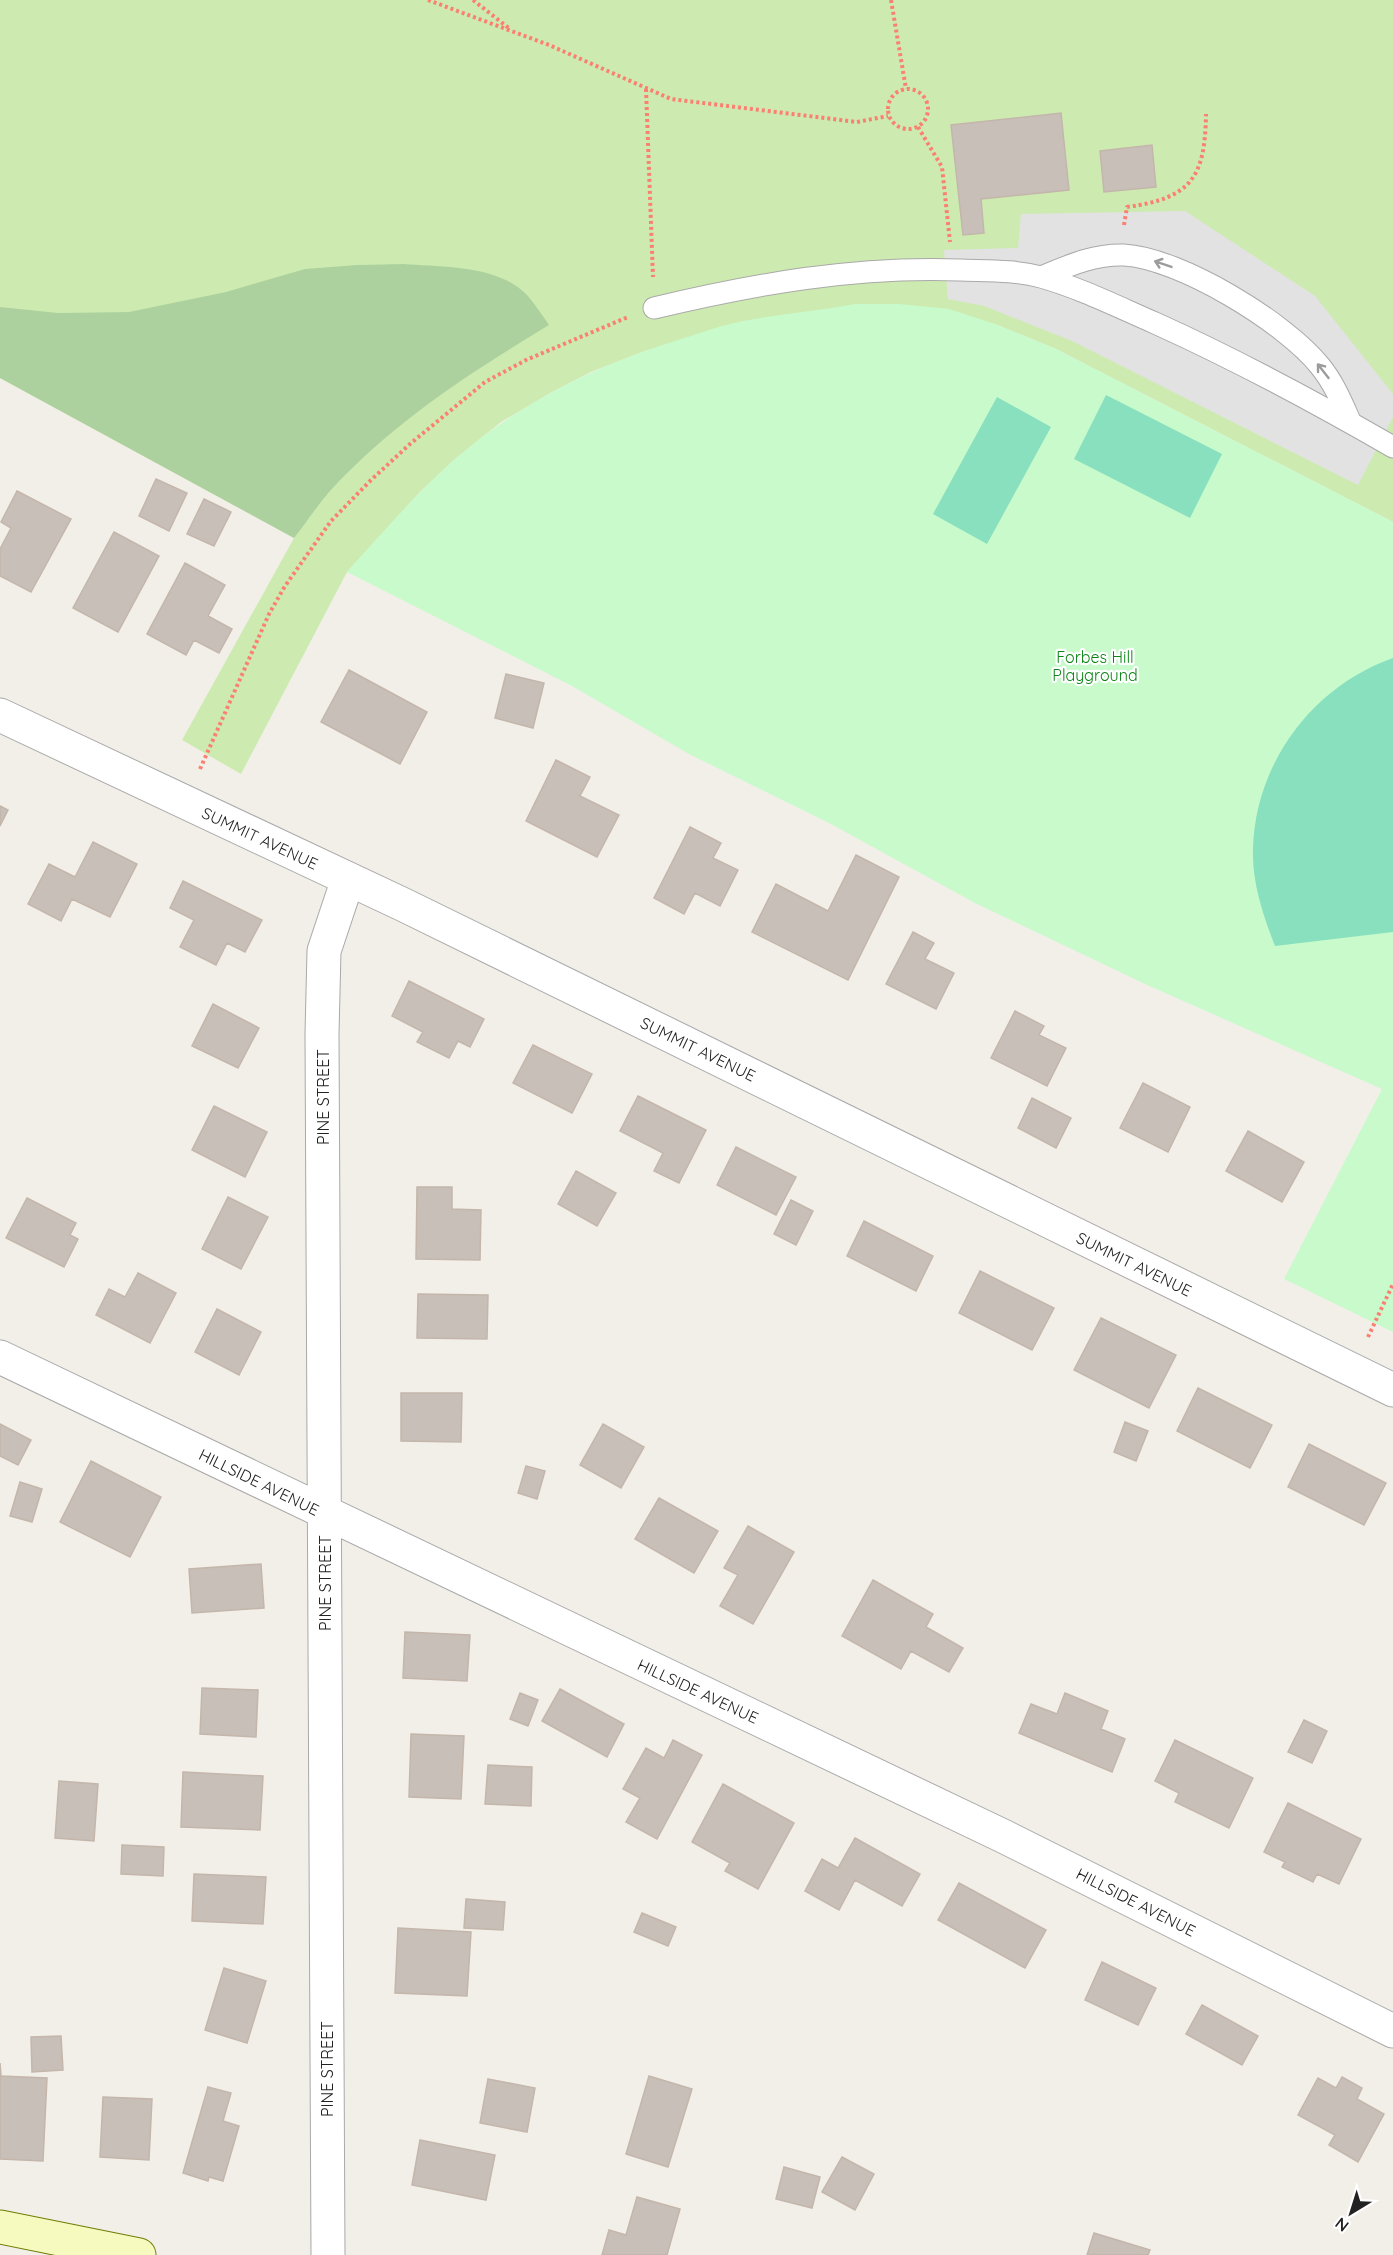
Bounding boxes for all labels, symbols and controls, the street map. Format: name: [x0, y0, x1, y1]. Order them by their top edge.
one-way arrow: [1154, 258, 1173, 269]
one-way arrow: [1317, 363, 1330, 379]
park label: Forbes Hill Playground: [1052, 647, 1138, 685]
street label: SUMMIT AVENUE: [199, 802, 321, 874]
street label: SUMMIT AVENUE: [637, 1012, 759, 1086]
street label: PINE STREET: [313, 1049, 333, 1145]
street label: SUMMIT AVENUE: [1073, 1227, 1195, 1301]
street label: HILLSIDE AVENUE: [196, 1444, 322, 1520]
street label: PINE STREET: [315, 1535, 335, 1631]
street label: HILLSIDE AVENUE: [634, 1654, 762, 1728]
street label: HILLSIDE AVENUE: [1073, 1863, 1199, 1941]
street label: PINE STREET: [317, 2021, 337, 2117]
north arrow: [1321, 2183, 1381, 2243]
text: N: [1331, 2213, 1353, 2236]

